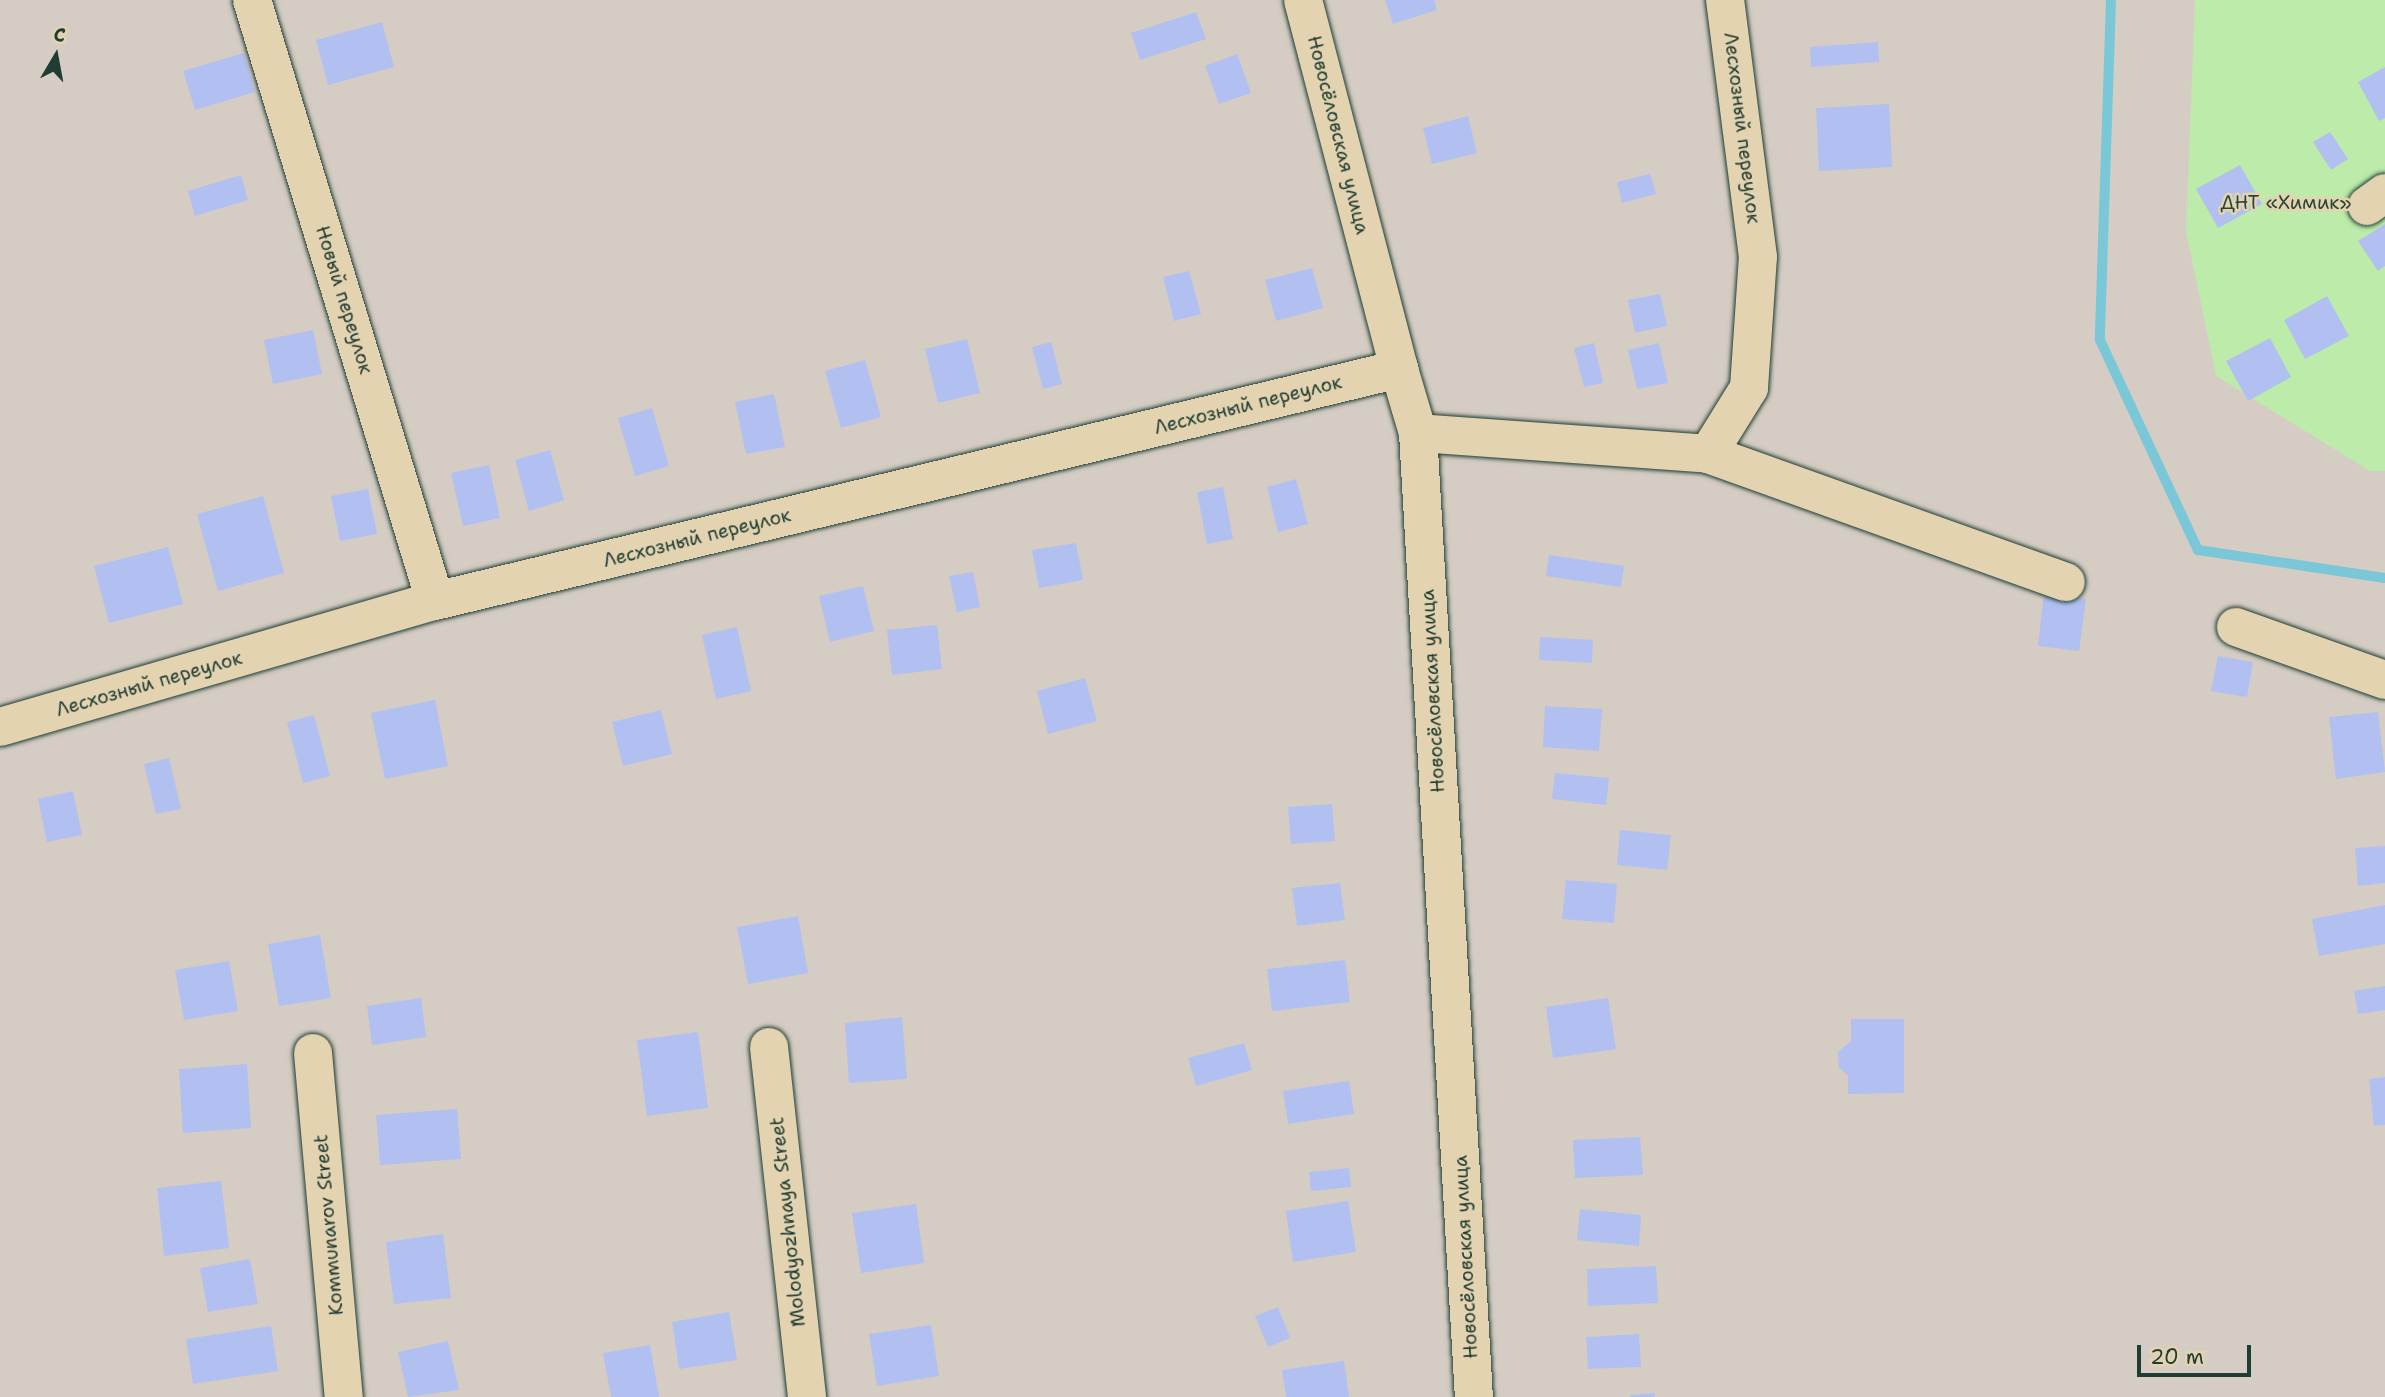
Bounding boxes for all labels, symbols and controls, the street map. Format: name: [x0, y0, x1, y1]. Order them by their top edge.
north arrow: [21, 21, 91, 91]
text: С: [52, 22, 68, 48]
street label: Лесхозный переулок: [1719, 31, 1765, 225]
street label: Новосёловская улица: [1302, 33, 1374, 237]
park label: ДНТ «Химик»: [2220, 192, 2352, 214]
street label: Новый переулок: [311, 223, 377, 377]
street label: Лесхозный переулок: [1152, 371, 1344, 439]
street label: Лесхозный переулок: [601, 504, 793, 572]
street label: Новосёловская улица: [1416, 589, 1450, 793]
street label: Лесхозный переулок: [53, 647, 245, 721]
street label: Molodyozhnaya Street: [766, 1116, 810, 1328]
street label: Kommunarov Street: [310, 1134, 348, 1316]
street label: Новосёловская улица: [1449, 1155, 1483, 1359]
scale bar: [2140, 1330, 2254, 1374]
text: 20 m: [2150, 1343, 2204, 1371]

